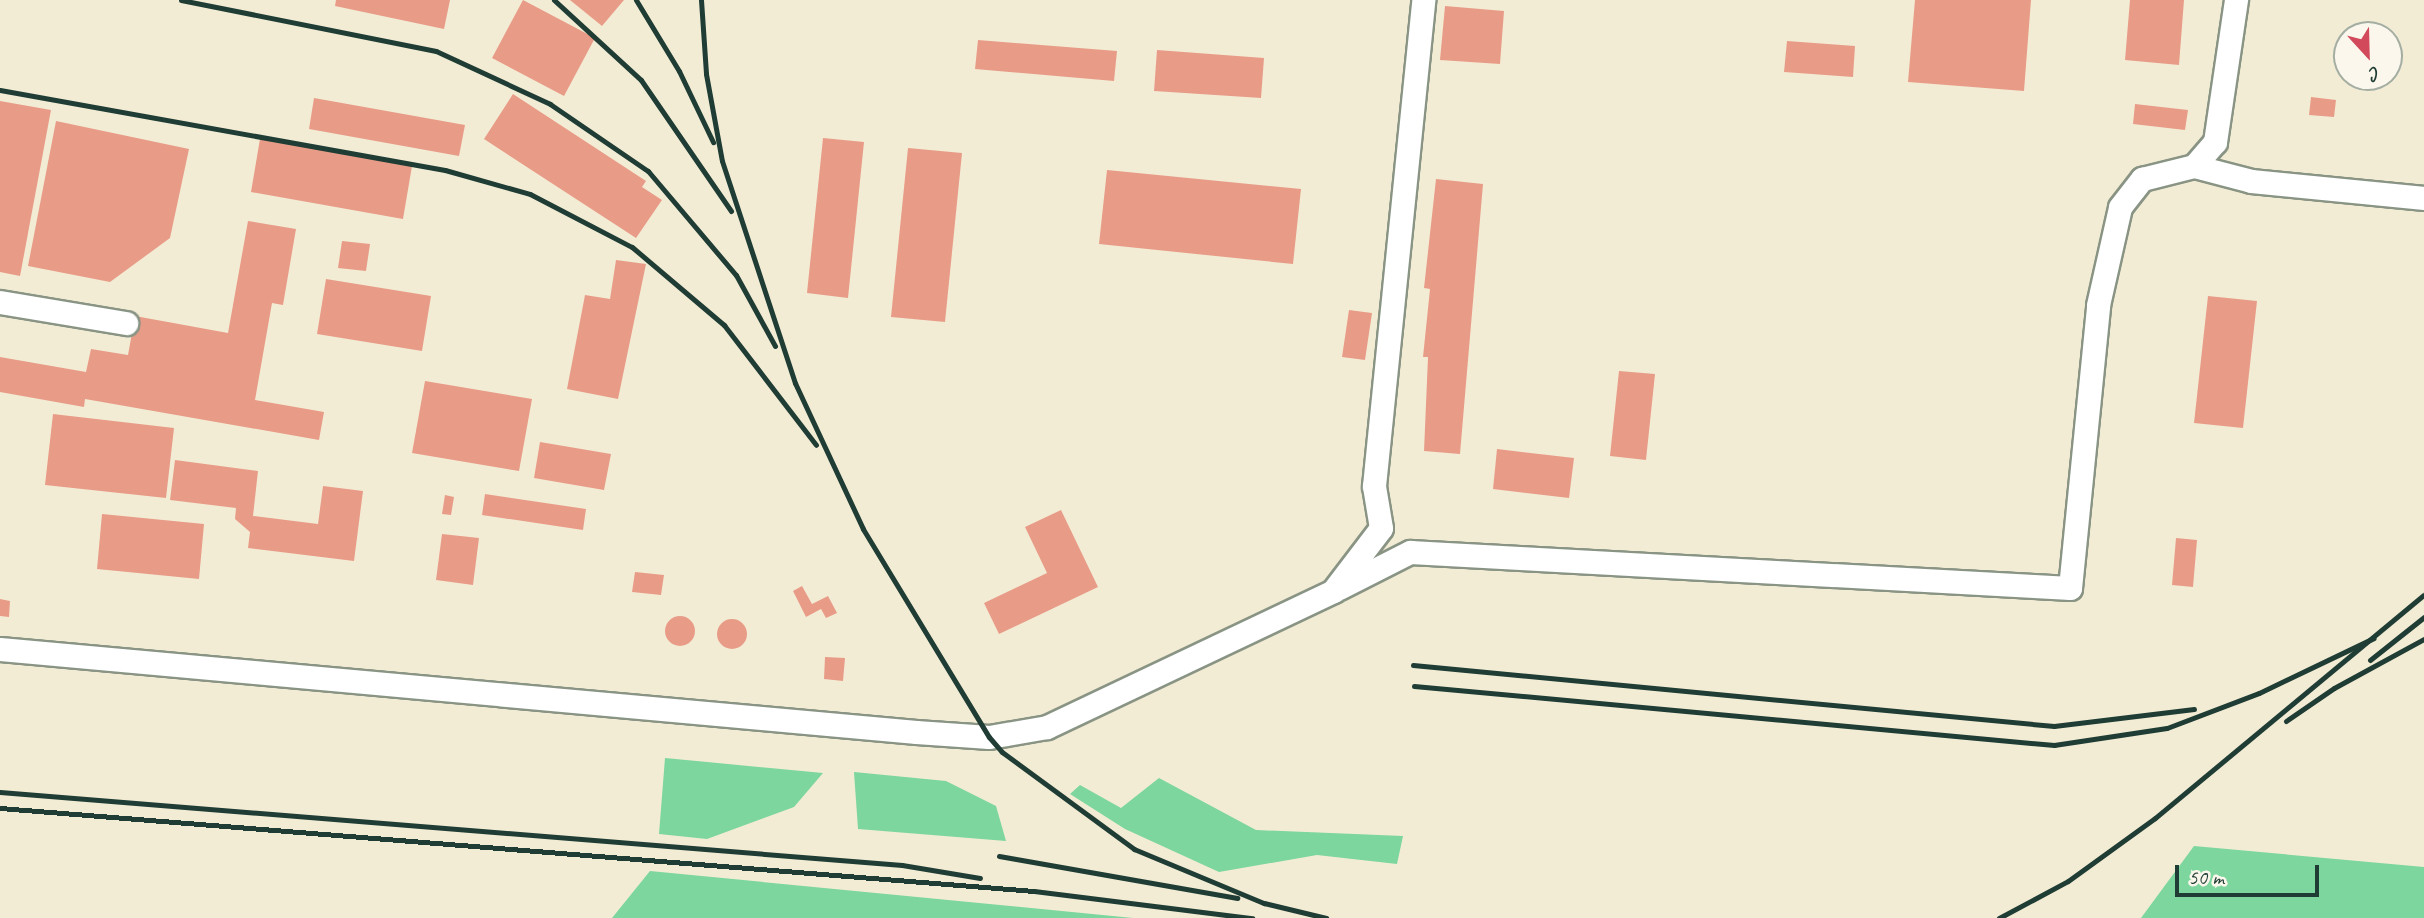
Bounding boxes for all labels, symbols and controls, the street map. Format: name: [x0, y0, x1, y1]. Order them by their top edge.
north arrow: [2333, 21, 2403, 91]
text: С: [2366, 61, 2384, 86]
scale bar: [2179, 852, 2322, 896]
text: 50 m: [2188, 864, 2224, 890]

